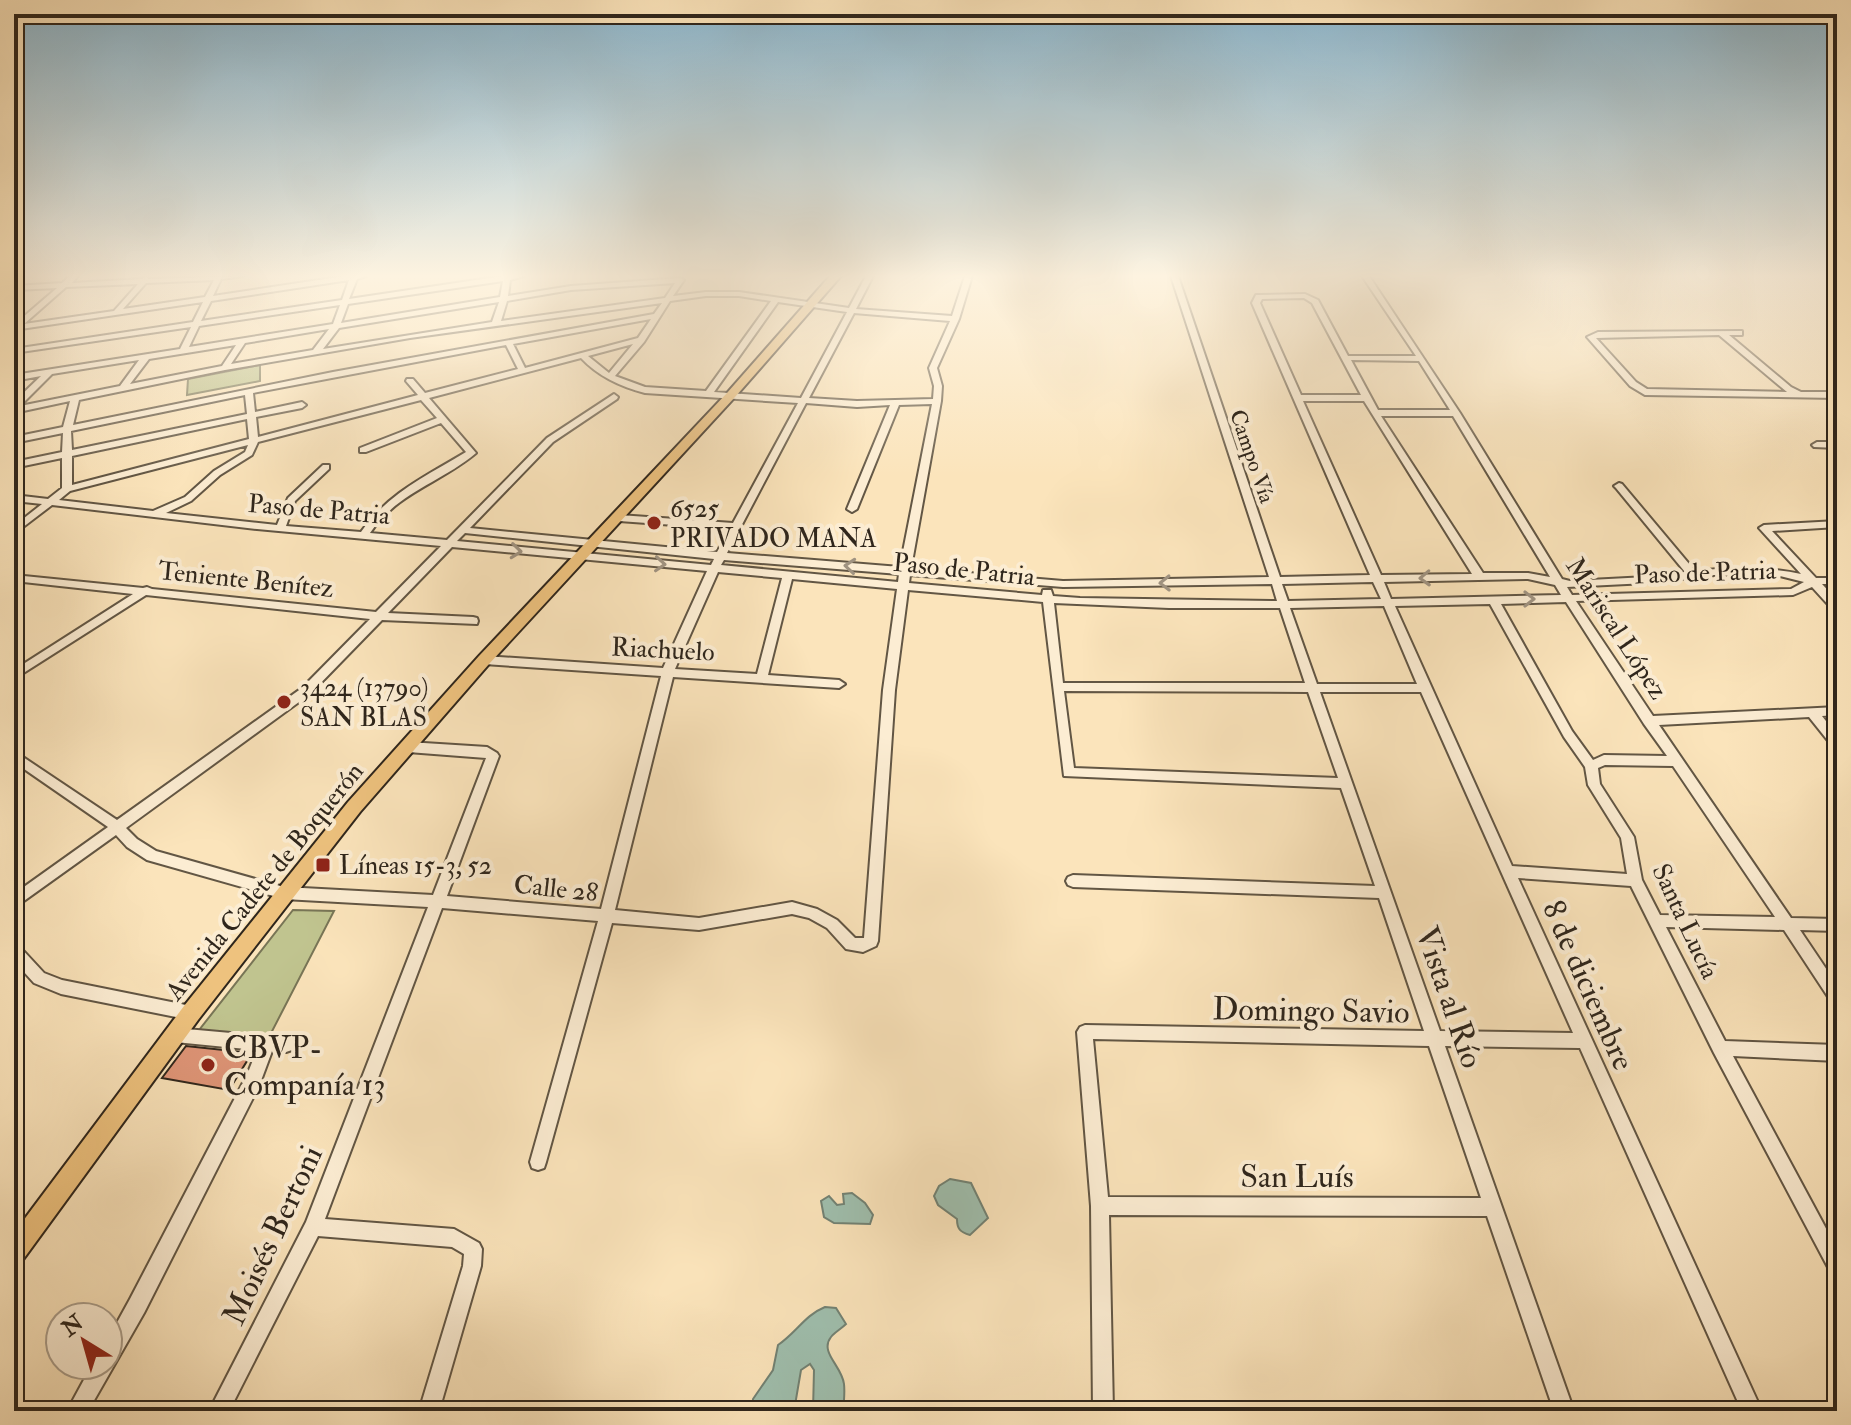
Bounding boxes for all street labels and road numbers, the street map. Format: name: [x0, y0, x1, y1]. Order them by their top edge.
street label: Campo Vía: [1222, 406, 1281, 508]
street label: Paso de Patria: [247, 488, 391, 532]
street label: Paso de Patria: [891, 547, 1037, 593]
street label: Mariscal López: [1558, 552, 1674, 706]
street label: Teniente Benítez: [157, 555, 335, 605]
street label: Paso de Patria: [1633, 555, 1777, 591]
street label: Riachuelo: [610, 631, 715, 669]
street label: Avenida Cadete de Boquerón: [158, 756, 371, 1008]
street label: Santa Lucía: [1645, 859, 1726, 984]
street label: Calle 28: [512, 869, 600, 909]
street label: 8 de diciembre: [1533, 894, 1643, 1077]
street label: Vista al Río: [1406, 921, 1492, 1073]
street label: Domingo Savio: [1212, 989, 1410, 1033]
street label: Moisés Bertoni: [214, 1139, 332, 1331]
street label: San Luís: [1240, 1157, 1354, 1197]

